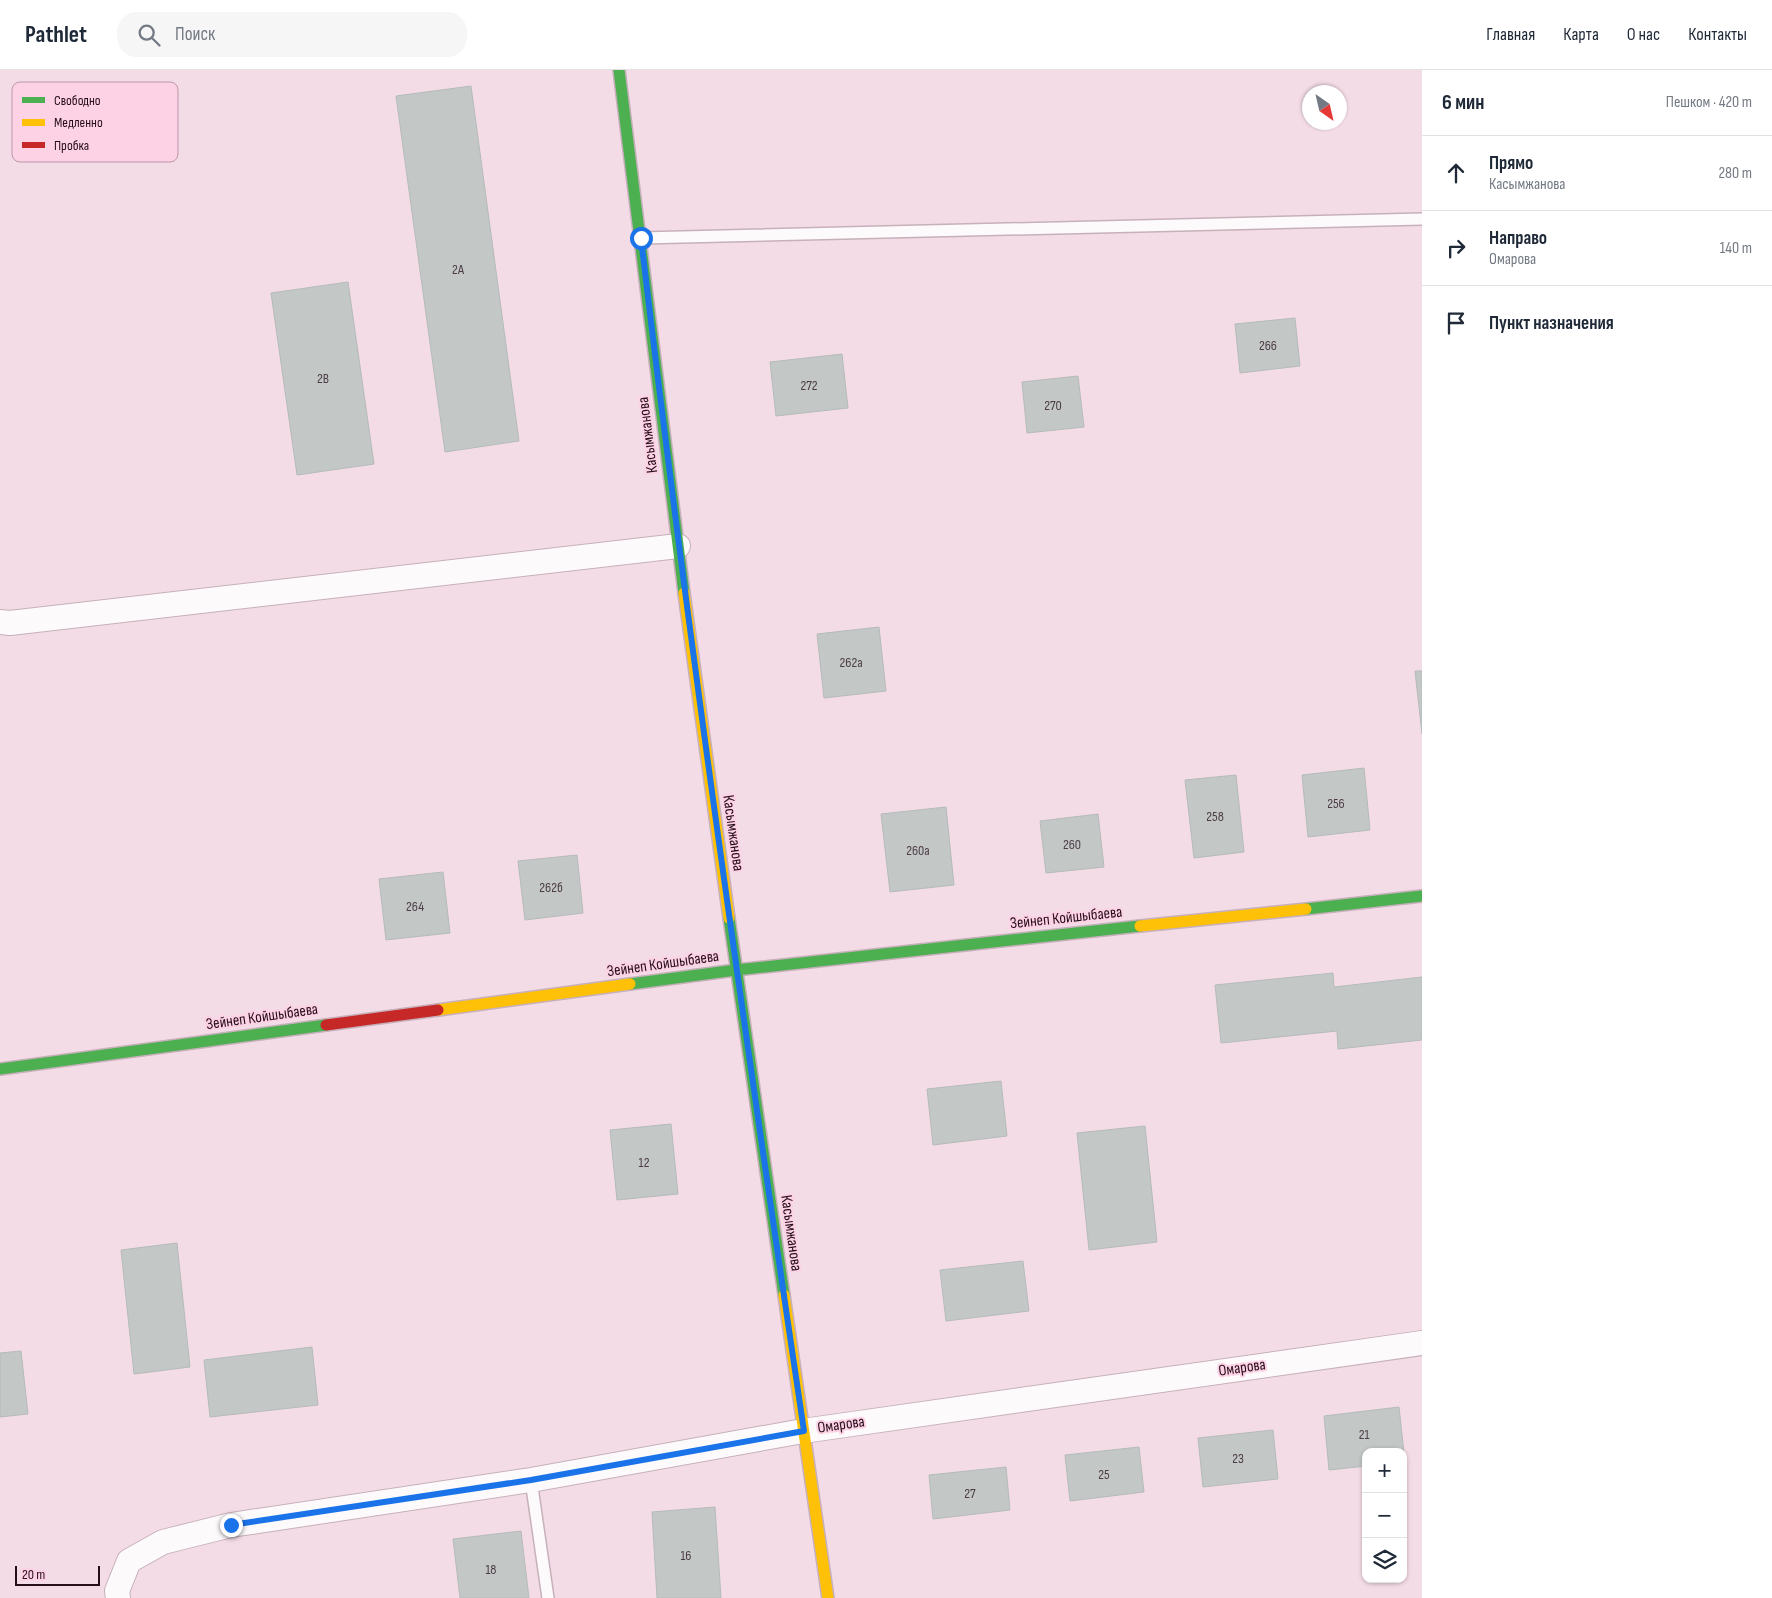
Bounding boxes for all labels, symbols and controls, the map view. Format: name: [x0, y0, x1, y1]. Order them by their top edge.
search box: [117, 12, 467, 57]
text: Pathlet: [25, 20, 87, 49]
icon: search: [135, 21, 163, 49]
text: Поиск: [175, 23, 215, 46]
text: Главная: [1486, 24, 1535, 45]
text: Карта: [1563, 24, 1599, 45]
text: О нас: [1627, 24, 1660, 45]
text: Контакты: [1688, 24, 1747, 45]
legend: [12, 82, 178, 162]
north arrow: [1302, 85, 1347, 130]
text: 6 мин: [1442, 90, 1484, 115]
text: Свободно: [54, 92, 101, 109]
text: Пешком · 420 m: [1666, 93, 1752, 112]
text: Медленно: [54, 114, 103, 131]
text: Пробка: [54, 137, 89, 154]
text: Прямо: [1489, 152, 1533, 175]
icon: ahead: [1442, 159, 1470, 187]
text: 280 m: [1718, 164, 1752, 183]
text: Касымжанова: [1489, 175, 1566, 194]
route start: [630, 227, 653, 250]
text: Направо: [1489, 227, 1547, 250]
icon: right: [1442, 234, 1470, 262]
text: 140 m: [1720, 239, 1752, 258]
text: Омарова: [1489, 250, 1536, 269]
house number: 2А: [452, 261, 465, 278]
icon: arrive: [1442, 309, 1470, 337]
text: Пункт назначения: [1489, 312, 1614, 335]
house number: 266: [1259, 337, 1277, 354]
house number: 2В: [317, 370, 329, 387]
house number: 272: [800, 377, 818, 394]
street label: Касымжанова: [634, 396, 662, 474]
house number: 270: [1044, 397, 1062, 414]
house number: 262а: [839, 654, 863, 671]
street label: Касымжанова: [718, 794, 748, 872]
house number: 256: [1327, 795, 1345, 812]
house number: 258: [1206, 808, 1224, 825]
house number: 260: [1063, 836, 1081, 853]
house number: 260а: [906, 842, 930, 859]
house number: 262б: [539, 879, 563, 896]
house number: 264: [406, 898, 424, 915]
street label: Зейнеп Койшыбаева: [1009, 903, 1123, 933]
street label: Зейнеп Койшыбаева: [606, 947, 720, 981]
street label: Зейнеп Койшыбаева: [205, 1000, 319, 1034]
house number: 12: [639, 1154, 650, 1171]
street label: Касымжанова: [776, 1194, 806, 1272]
street label: Омарова: [1217, 1355, 1267, 1381]
street label: Омарова: [816, 1412, 866, 1438]
house number: 21: [1359, 1426, 1369, 1443]
map controls: [1362, 1448, 1407, 1583]
button: +: [1362, 1448, 1407, 1493]
house number: 23: [1232, 1450, 1244, 1467]
house number: 25: [1098, 1466, 1110, 1483]
house number: 27: [964, 1485, 976, 1502]
button: −: [1362, 1493, 1407, 1538]
route end: [220, 1514, 243, 1537]
button: layers: [1362, 1538, 1407, 1583]
house number: 16: [680, 1547, 692, 1564]
house number: 18: [485, 1561, 497, 1578]
scale bar: [15, 1563, 100, 1586]
text: 20 m: [22, 1566, 45, 1583]

